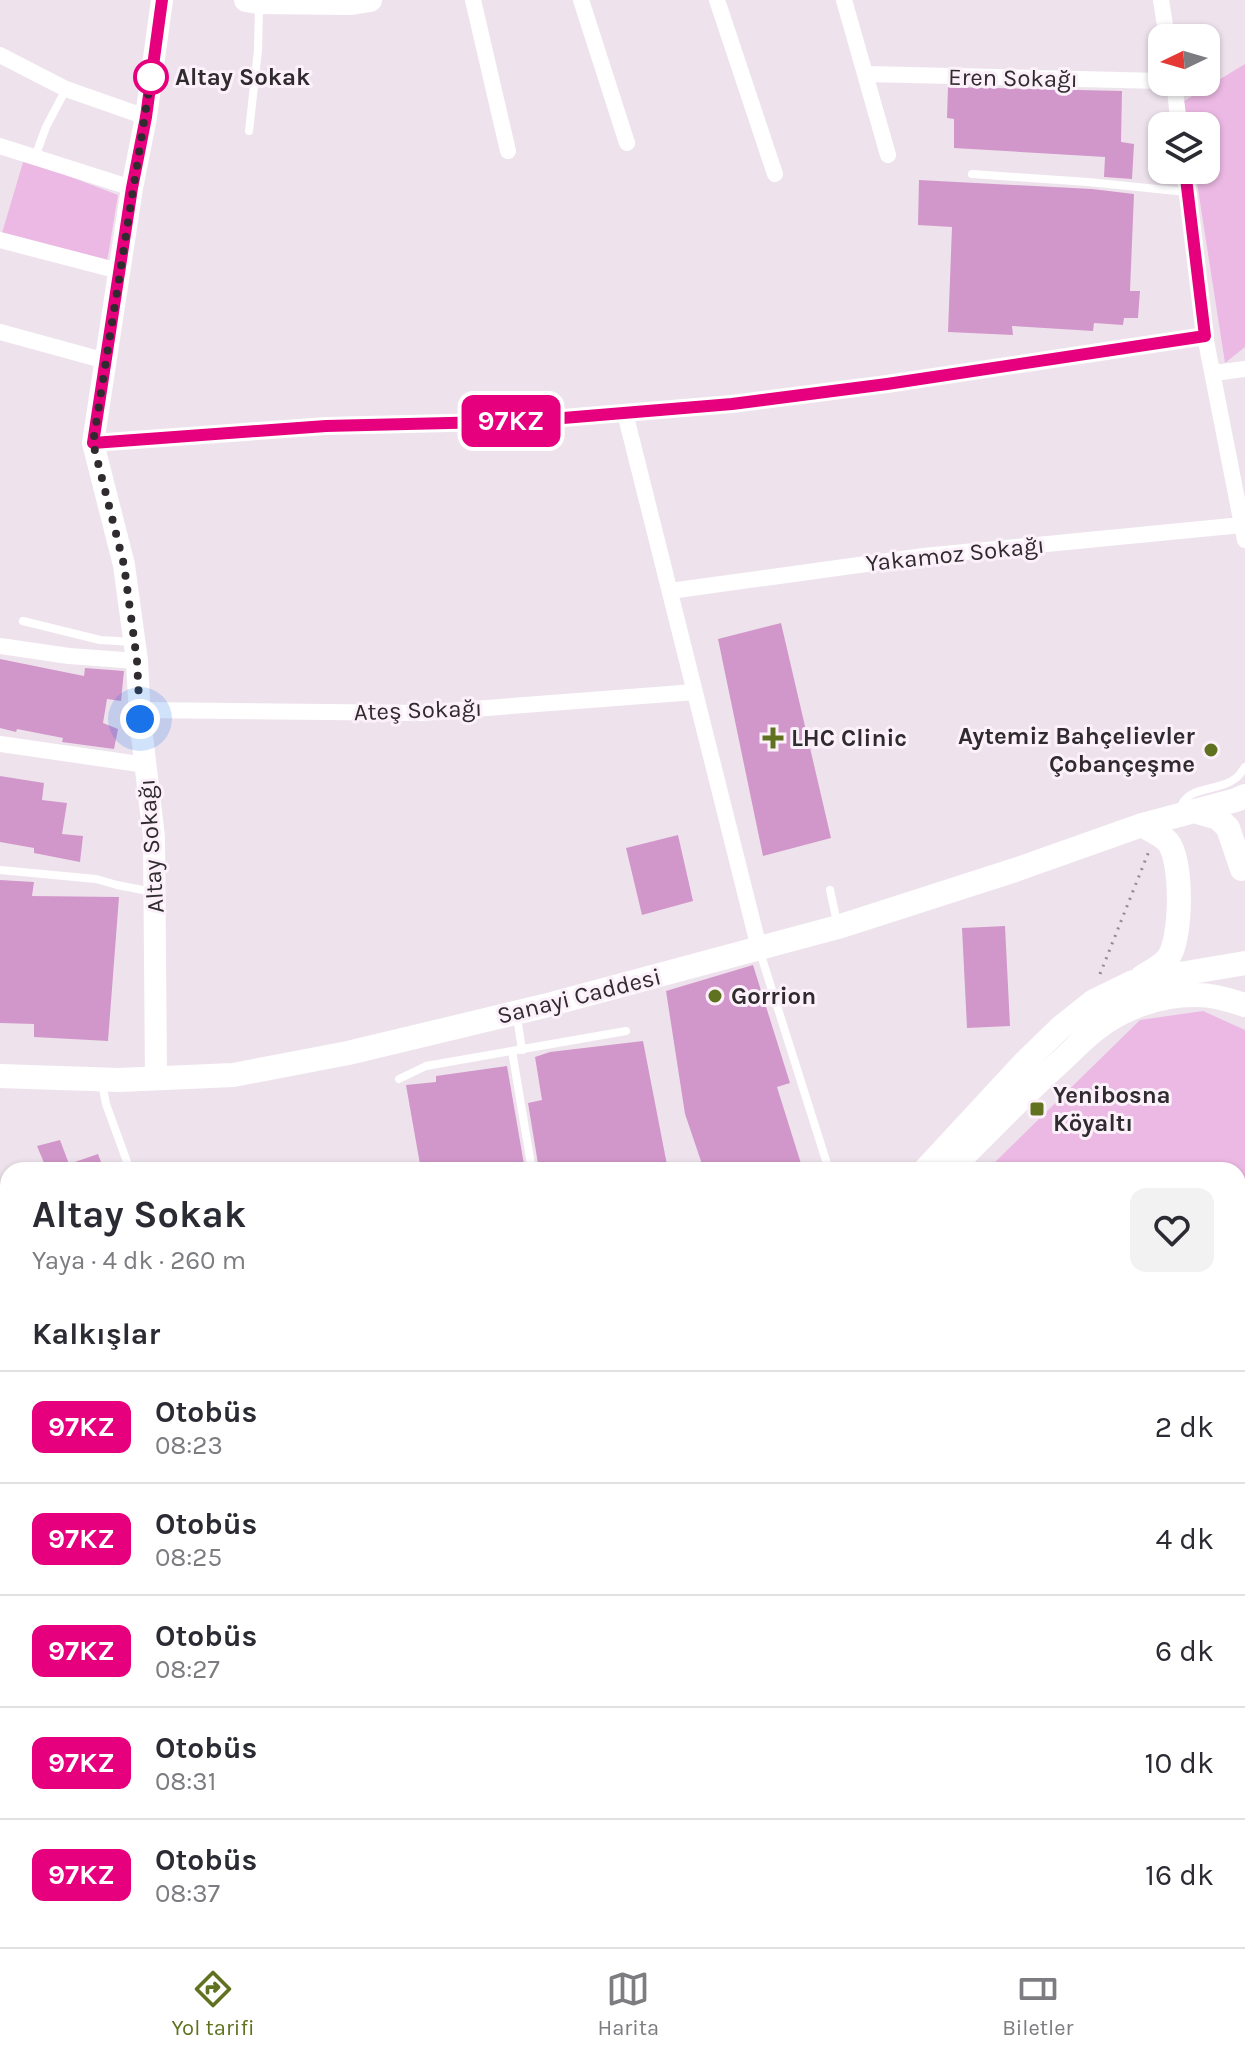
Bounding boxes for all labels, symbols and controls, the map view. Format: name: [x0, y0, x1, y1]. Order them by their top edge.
north arrow: [1148, 24, 1220, 96]
map controls: [1148, 24, 1220, 184]
marker: Altay Sokak: [134, 60, 168, 94]
place label: Altay Sokak: [175, 63, 310, 91]
street label: Eren Sokağı: [948, 63, 1078, 93]
button: layers: [1148, 112, 1220, 184]
line badge: 97KZ: [455, 395, 567, 447]
text: 97KZ: [478, 404, 544, 437]
street label: Yakamoz Sokağı: [864, 531, 1046, 577]
street label: Ateş Sokağı: [353, 694, 483, 726]
your location: [120, 699, 160, 739]
place label: Aytemiz Bahçelievler Çobançeşme: [958, 722, 1196, 778]
place label: LHC Clinic: [791, 724, 907, 752]
marker: LHC Clinic: [762, 727, 784, 749]
marker: Aytemiz Bahçelievler Çobançeşme: [1202, 741, 1220, 759]
street label: Altay Sokağı: [132, 778, 170, 914]
street label: Sanayi Caddesi: [494, 962, 664, 1030]
place label: Gorrion: [731, 982, 816, 1010]
marker: Gorrion: [706, 987, 724, 1005]
place label: Yenibosna Köyaltı: [1053, 1081, 1171, 1137]
marker: Yenibosna Köyaltı: [1028, 1100, 1046, 1118]
button: heart: [1130, 1188, 1214, 1272]
text: Altay Sokak: [32, 1192, 246, 1237]
text: Yaya · 4 dk · 260 m: [32, 1245, 246, 1276]
text: Kalkışlar: [32, 1316, 160, 1352]
text: Otobüs: [155, 1394, 257, 1430]
text: 2 dk: [1155, 1409, 1214, 1445]
text: 97KZ: [48, 1410, 115, 1443]
text: 08:23: [155, 1430, 223, 1461]
text: Otobüs: [155, 1506, 257, 1542]
text: 4 dk: [1155, 1521, 1214, 1557]
text: 97KZ: [48, 1522, 115, 1555]
text: 08:25: [155, 1542, 222, 1573]
text: Otobüs: [155, 1618, 257, 1654]
text: 6 dk: [1155, 1633, 1214, 1669]
text: 97KZ: [48, 1634, 115, 1667]
text: 08:27: [155, 1654, 220, 1685]
text: Otobüs: [155, 1730, 257, 1766]
text: 10 dk: [1144, 1745, 1214, 1781]
text: 97KZ: [48, 1746, 115, 1779]
text: 08:31: [155, 1766, 216, 1797]
text: Otobüs: [155, 1842, 257, 1878]
text: 16 dk: [1145, 1857, 1214, 1893]
text: 97KZ: [48, 1858, 115, 1891]
text: 08:37: [155, 1878, 220, 1909]
tab: Yol tarifi: [171, 1967, 255, 2041]
tab: Harita: [597, 1967, 659, 2041]
tab: Biletler: [1002, 1967, 1074, 2041]

